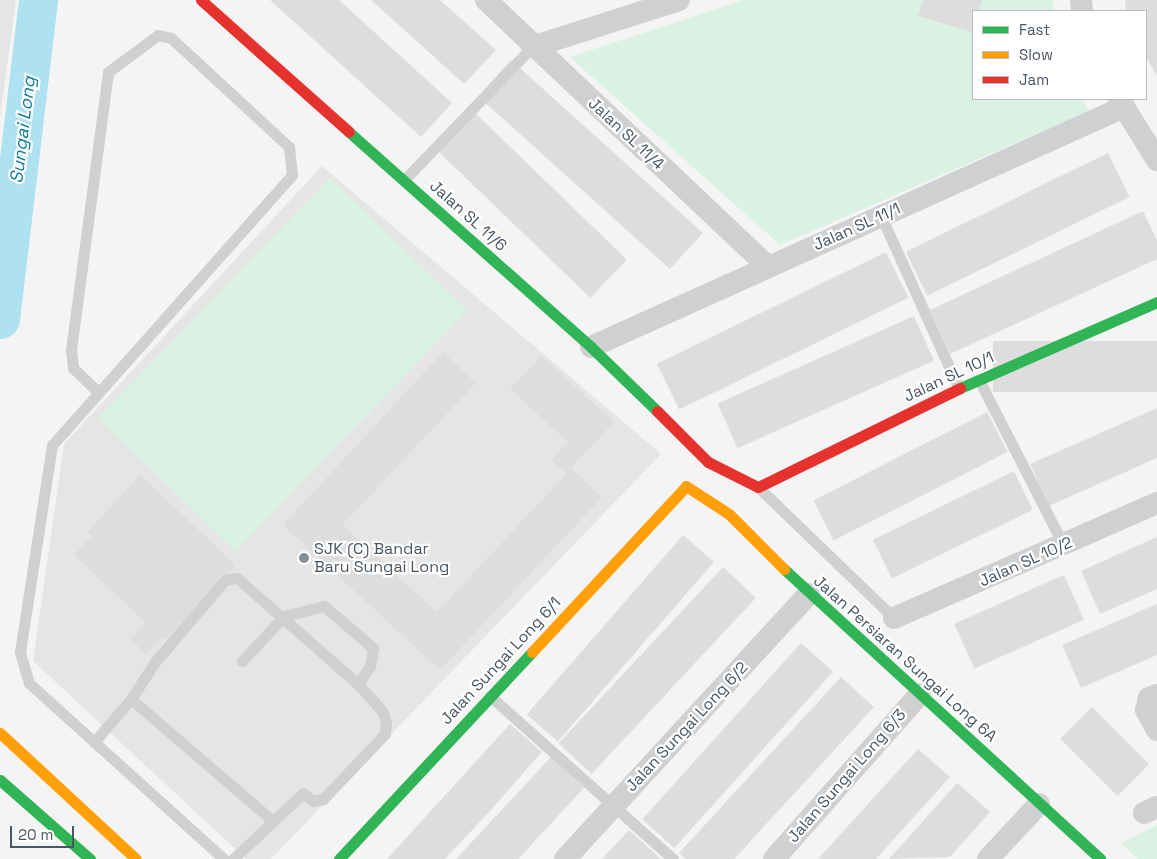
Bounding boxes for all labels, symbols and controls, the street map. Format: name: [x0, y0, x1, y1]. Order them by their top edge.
legend: [972, 10, 1147, 100]
text: Fast: [1019, 20, 1050, 39]
text: Slow: [1019, 45, 1053, 64]
text: Jam: [1019, 70, 1049, 89]
water label: Sungai Long: [6, 75, 40, 185]
street label: Jalan SL 11/4: [584, 94, 668, 174]
street label: Jalan SL 11/6: [426, 176, 510, 256]
street label: Jalan SL 11/1: [810, 199, 904, 255]
street label: Jalan SL 10/1: [901, 348, 997, 406]
street label: Jalan SL 10/2: [976, 533, 1076, 591]
place label: SJK (C) Bandar Baru Sungai Long: [314, 539, 449, 577]
marker: SJK (C) Bandar Baru Sungai Long: [298, 552, 310, 564]
street label: Jalan Persiaran Sungai Long 6A: [809, 572, 1001, 746]
street label: Jalan Sungai Long 6/1: [437, 593, 565, 729]
street label: Jalan Sungai Long 6/2: [622, 658, 752, 796]
street label: Jalan Sungai Long 6/3: [784, 705, 910, 847]
scale bar: [12, 816, 76, 848]
text: 20 m: [18, 825, 53, 844]

